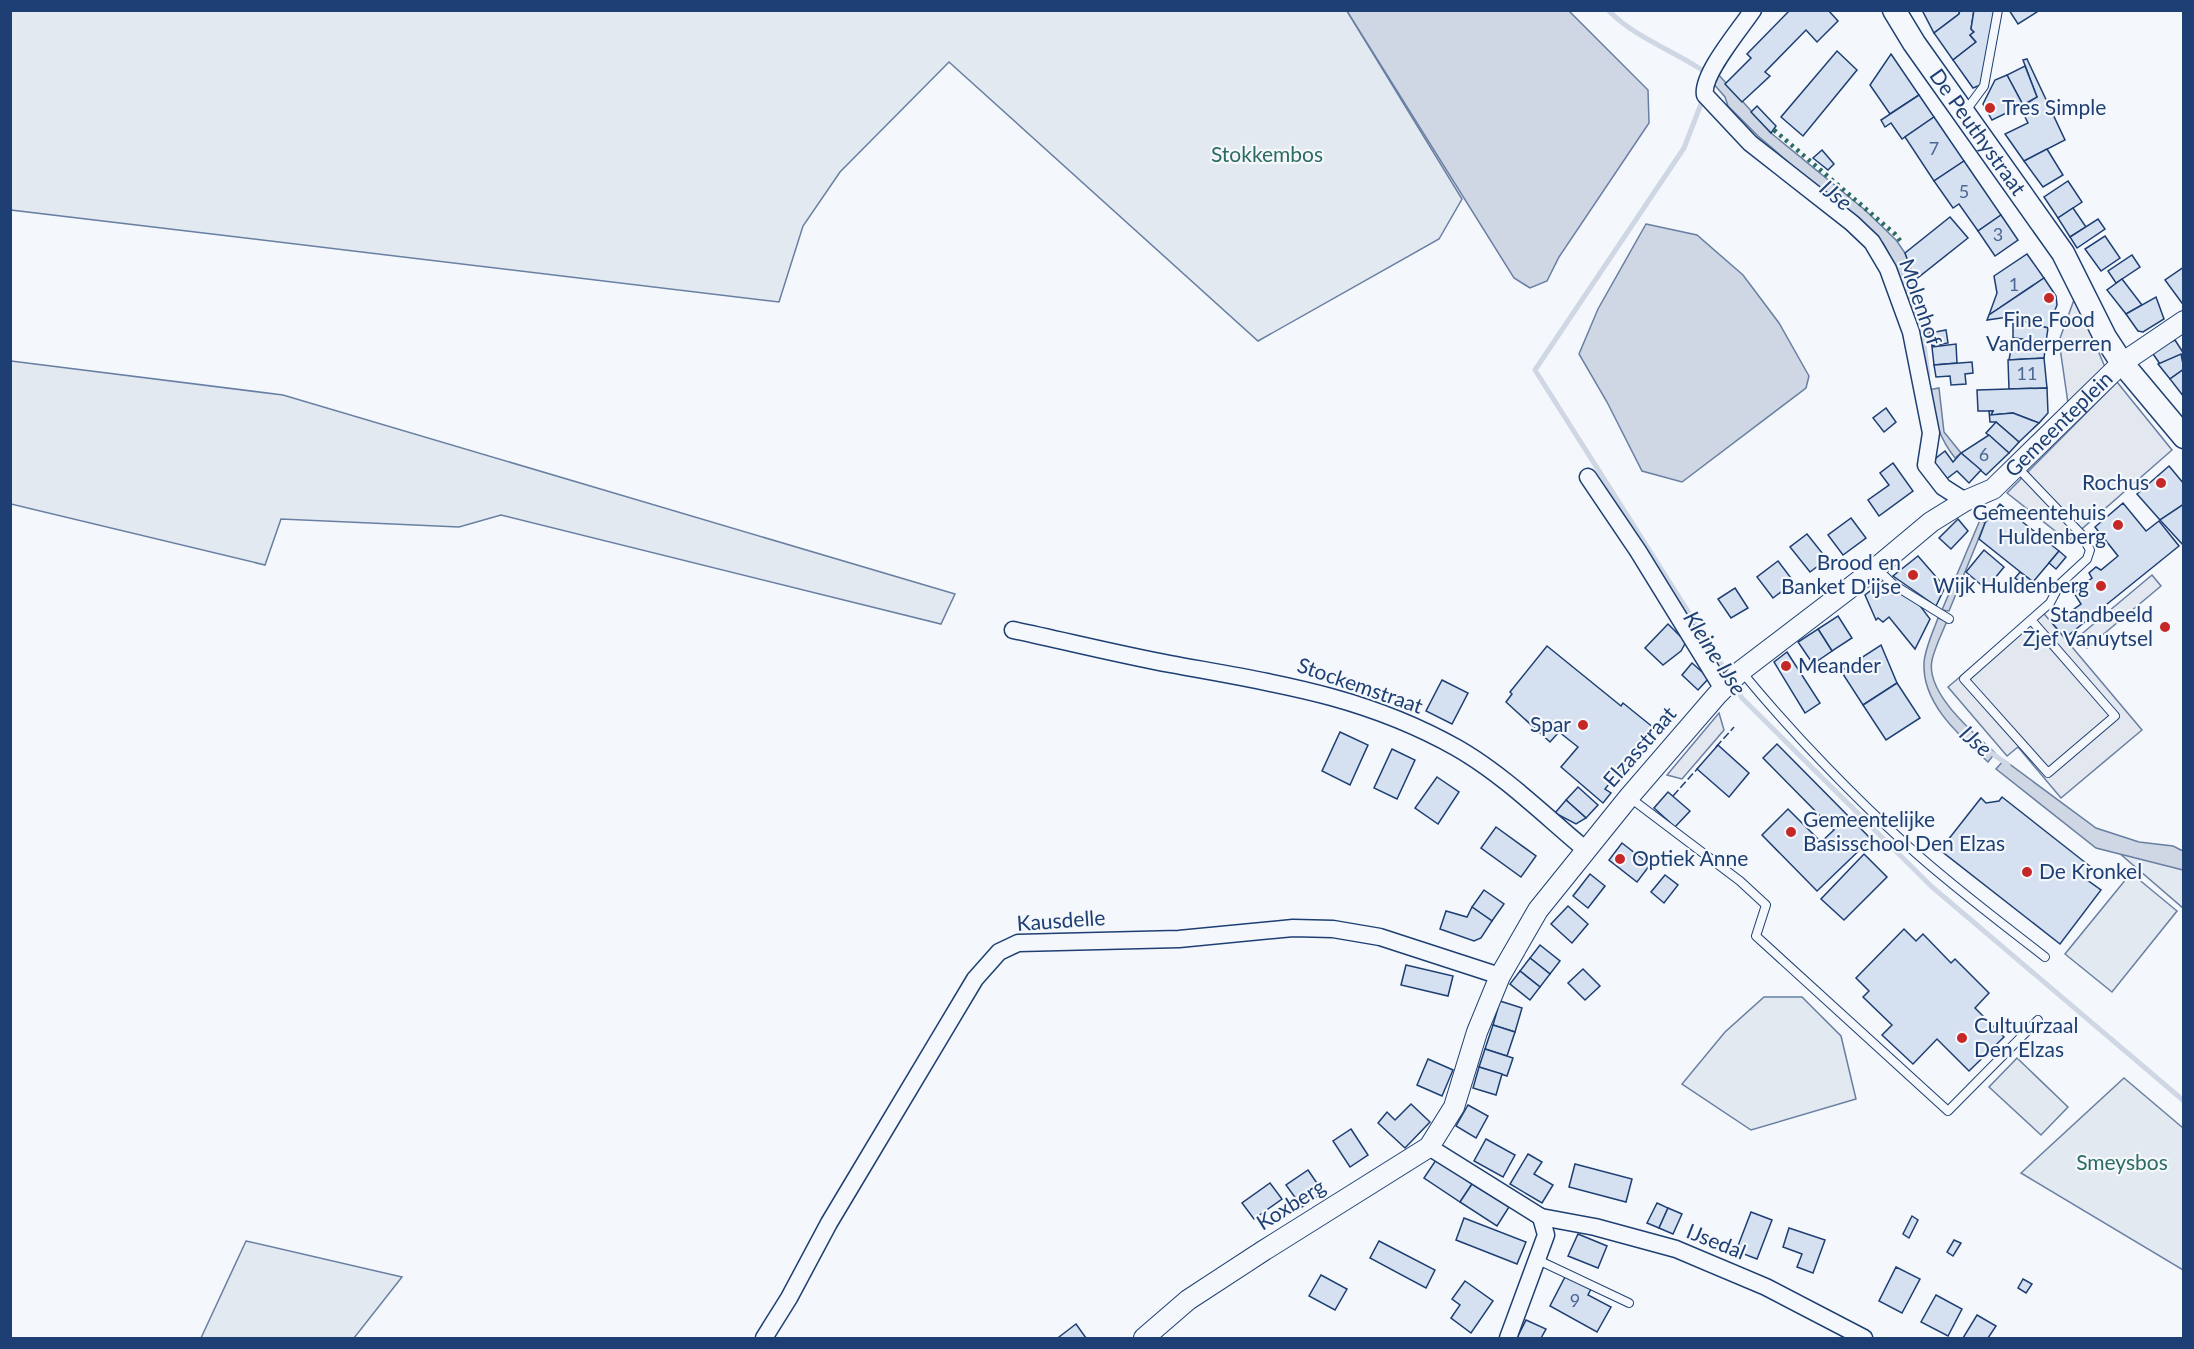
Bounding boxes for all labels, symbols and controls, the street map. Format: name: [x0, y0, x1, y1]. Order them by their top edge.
street label: De Peuthystraat: [1925, 63, 2032, 200]
place label: Tres Simple: [2002, 94, 2106, 119]
marker: Tres Simple: [1983, 101, 1997, 115]
house number: 7: [1929, 137, 1939, 159]
park label: Stokkembos: [1211, 141, 1323, 166]
water label: IJse: [1815, 174, 1858, 216]
house number: 5: [1959, 180, 1969, 202]
house number: 3: [1993, 223, 2003, 245]
street label: Molenhof: [1895, 255, 1948, 349]
house number: 1: [2009, 273, 2019, 295]
marker: Fine Food Vanderperren: [2042, 291, 2056, 305]
place label: Fine Food Vanderperren: [1986, 306, 2112, 355]
house number: 11: [2017, 362, 2037, 384]
street label: Gemeenteplein: [1999, 365, 2117, 481]
house number: 6: [1979, 443, 1989, 465]
place label: Rochus: [2082, 469, 2149, 494]
marker: Rochus: [2154, 476, 2168, 490]
place label: Gemeentehuis Huldenberg: [1973, 499, 2106, 548]
marker: Gemeentehuis Huldenberg: [2111, 518, 2125, 532]
place label: Brood en Banket D'ijse: [1781, 549, 1901, 598]
marker: Brood en Banket D'ijse: [1906, 568, 1920, 582]
place label: Wijk Huldenberg: [1933, 572, 2089, 597]
marker: Wijk Huldenberg: [2094, 579, 2108, 593]
place label: Standbeeld Zjef Vanuytsel: [2023, 601, 2153, 650]
water label: Kleine IJse: [1678, 606, 1753, 700]
marker: Standbeeld Zjef Vanuytsel: [2158, 620, 2172, 634]
street label: Stockemstraat: [1294, 651, 1427, 718]
place label: Meander: [1798, 652, 1881, 677]
marker: Meander: [1779, 659, 1793, 673]
street label: Elzasstraat: [1597, 700, 1681, 791]
place label: Spar: [1530, 711, 1571, 736]
marker: Spar: [1576, 718, 1590, 732]
water label: IJse: [1955, 719, 1998, 762]
place label: Gemeentelijke Basisschool Den Elzas: [1803, 806, 2005, 855]
marker: Gemeentelijke Basisschool Den Elzas: [1784, 825, 1798, 839]
place label: Optiek Anne: [1632, 845, 1748, 870]
marker: Optiek Anne: [1613, 852, 1627, 866]
place label: De Kronkel: [2039, 858, 2142, 883]
marker: De Kronkel: [2020, 865, 2034, 879]
street label: Kausdelle: [1016, 904, 1106, 935]
place label: Cultuurzaal Den Elzas: [1974, 1012, 2078, 1061]
marker: Cultuurzaal Den Elzas: [1955, 1031, 1969, 1045]
park label: Smeysbos: [2076, 1149, 2168, 1174]
street label: Koxberg: [1251, 1173, 1329, 1235]
street label: IJsedal: [1683, 1217, 1750, 1264]
house number: 9: [1570, 1289, 1580, 1311]

